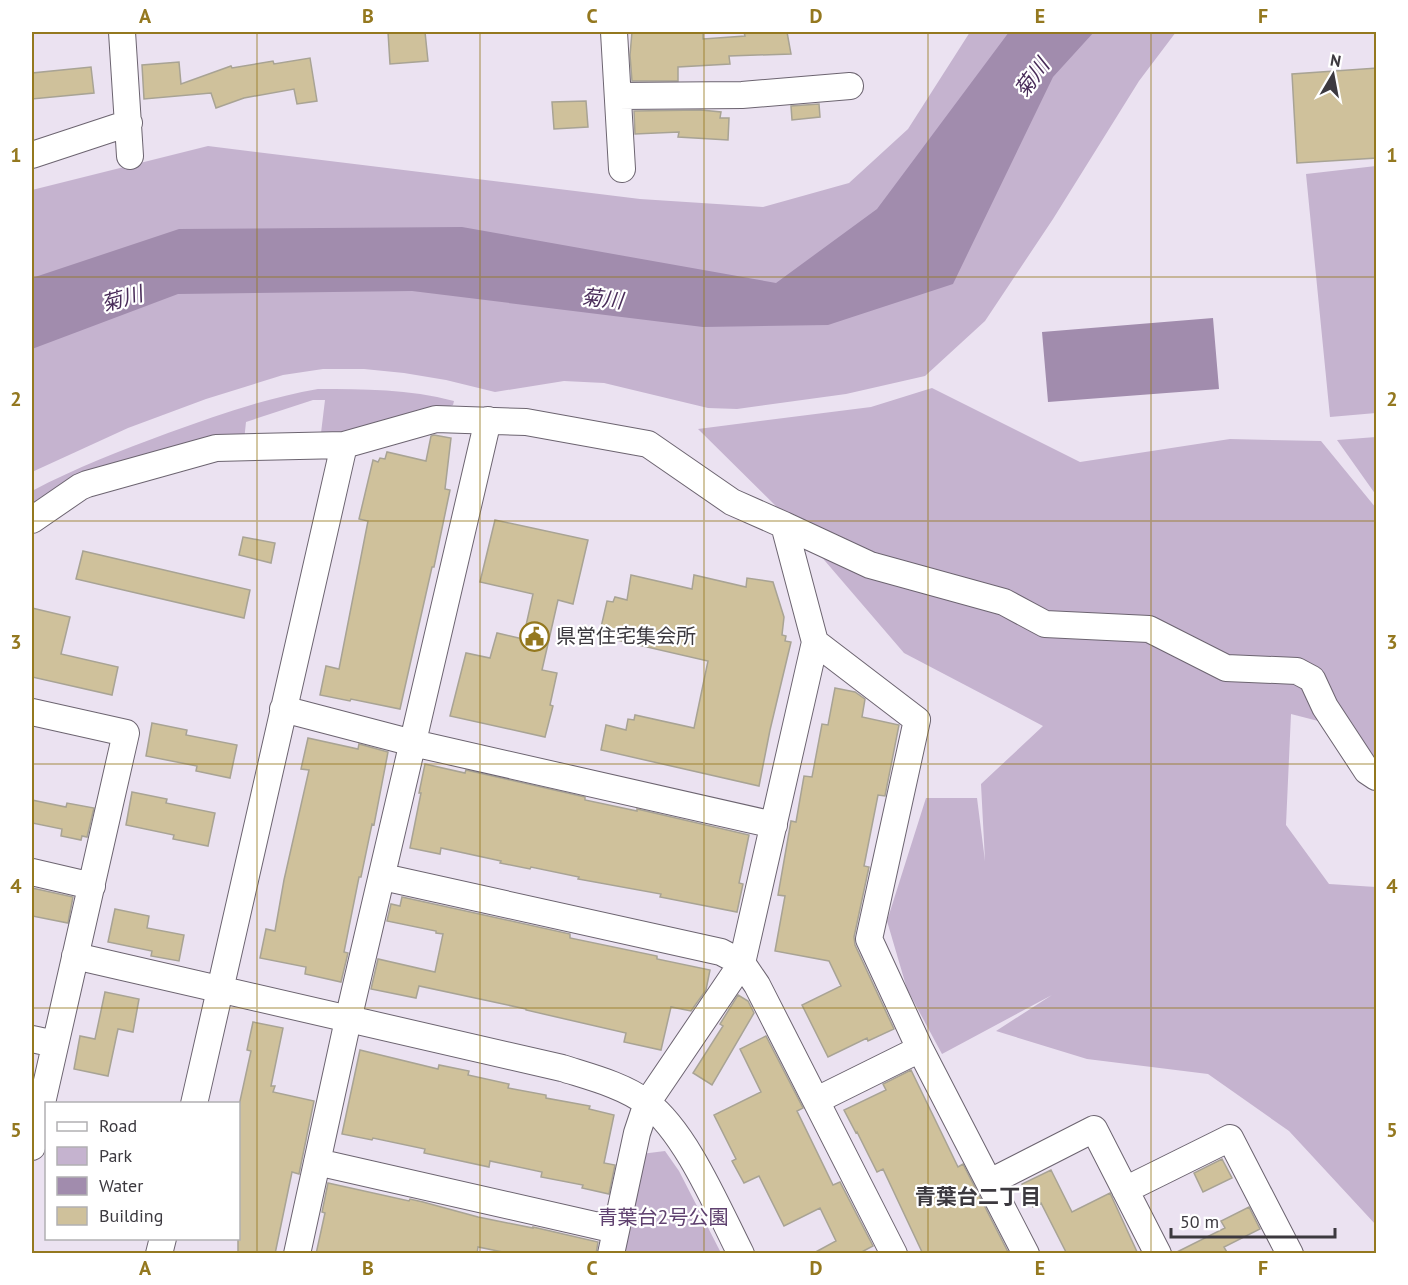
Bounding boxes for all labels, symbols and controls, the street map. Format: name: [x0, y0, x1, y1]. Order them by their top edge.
text: A: [139, 3, 152, 29]
text: B: [362, 3, 374, 29]
text: C: [586, 3, 598, 29]
text: D: [810, 3, 823, 29]
text: E: [1035, 3, 1045, 29]
text: F: [1258, 3, 1268, 29]
north arrow: [1303, 45, 1363, 105]
text: N: [1329, 49, 1343, 71]
water label: 菊川: [1008, 51, 1056, 103]
text: 1: [10, 142, 22, 168]
text: 1: [1386, 142, 1398, 168]
water label: 菊川: [98, 279, 148, 317]
water label: 菊川: [580, 283, 626, 314]
text: 2: [10, 386, 22, 412]
text: 2: [1386, 386, 1398, 412]
public building icon: 県営住宅集会所: [519, 620, 551, 652]
place label: 県営住宅集会所: [556, 623, 696, 649]
text: 3: [10, 629, 22, 655]
text: 3: [1386, 629, 1398, 655]
text: 4: [10, 873, 22, 899]
text: 4: [1386, 873, 1398, 899]
legend: [45, 1102, 240, 1240]
text: Road: [99, 1114, 137, 1137]
text: 5: [10, 1117, 22, 1143]
text: 5: [1386, 1117, 1398, 1143]
text: Park: [99, 1144, 132, 1167]
text: Water: [99, 1174, 143, 1197]
district label: 青葉台二丁目: [915, 1183, 1041, 1210]
scale bar: [1171, 1201, 1334, 1239]
text: Building: [99, 1204, 163, 1227]
park label: 青葉台2号公園: [598, 1204, 728, 1230]
text: 50 m: [1180, 1210, 1219, 1233]
text: A: [139, 1255, 152, 1281]
text: B: [362, 1255, 374, 1281]
text: C: [586, 1255, 598, 1281]
text: D: [810, 1255, 823, 1281]
text: E: [1035, 1255, 1045, 1281]
text: F: [1258, 1255, 1268, 1281]

